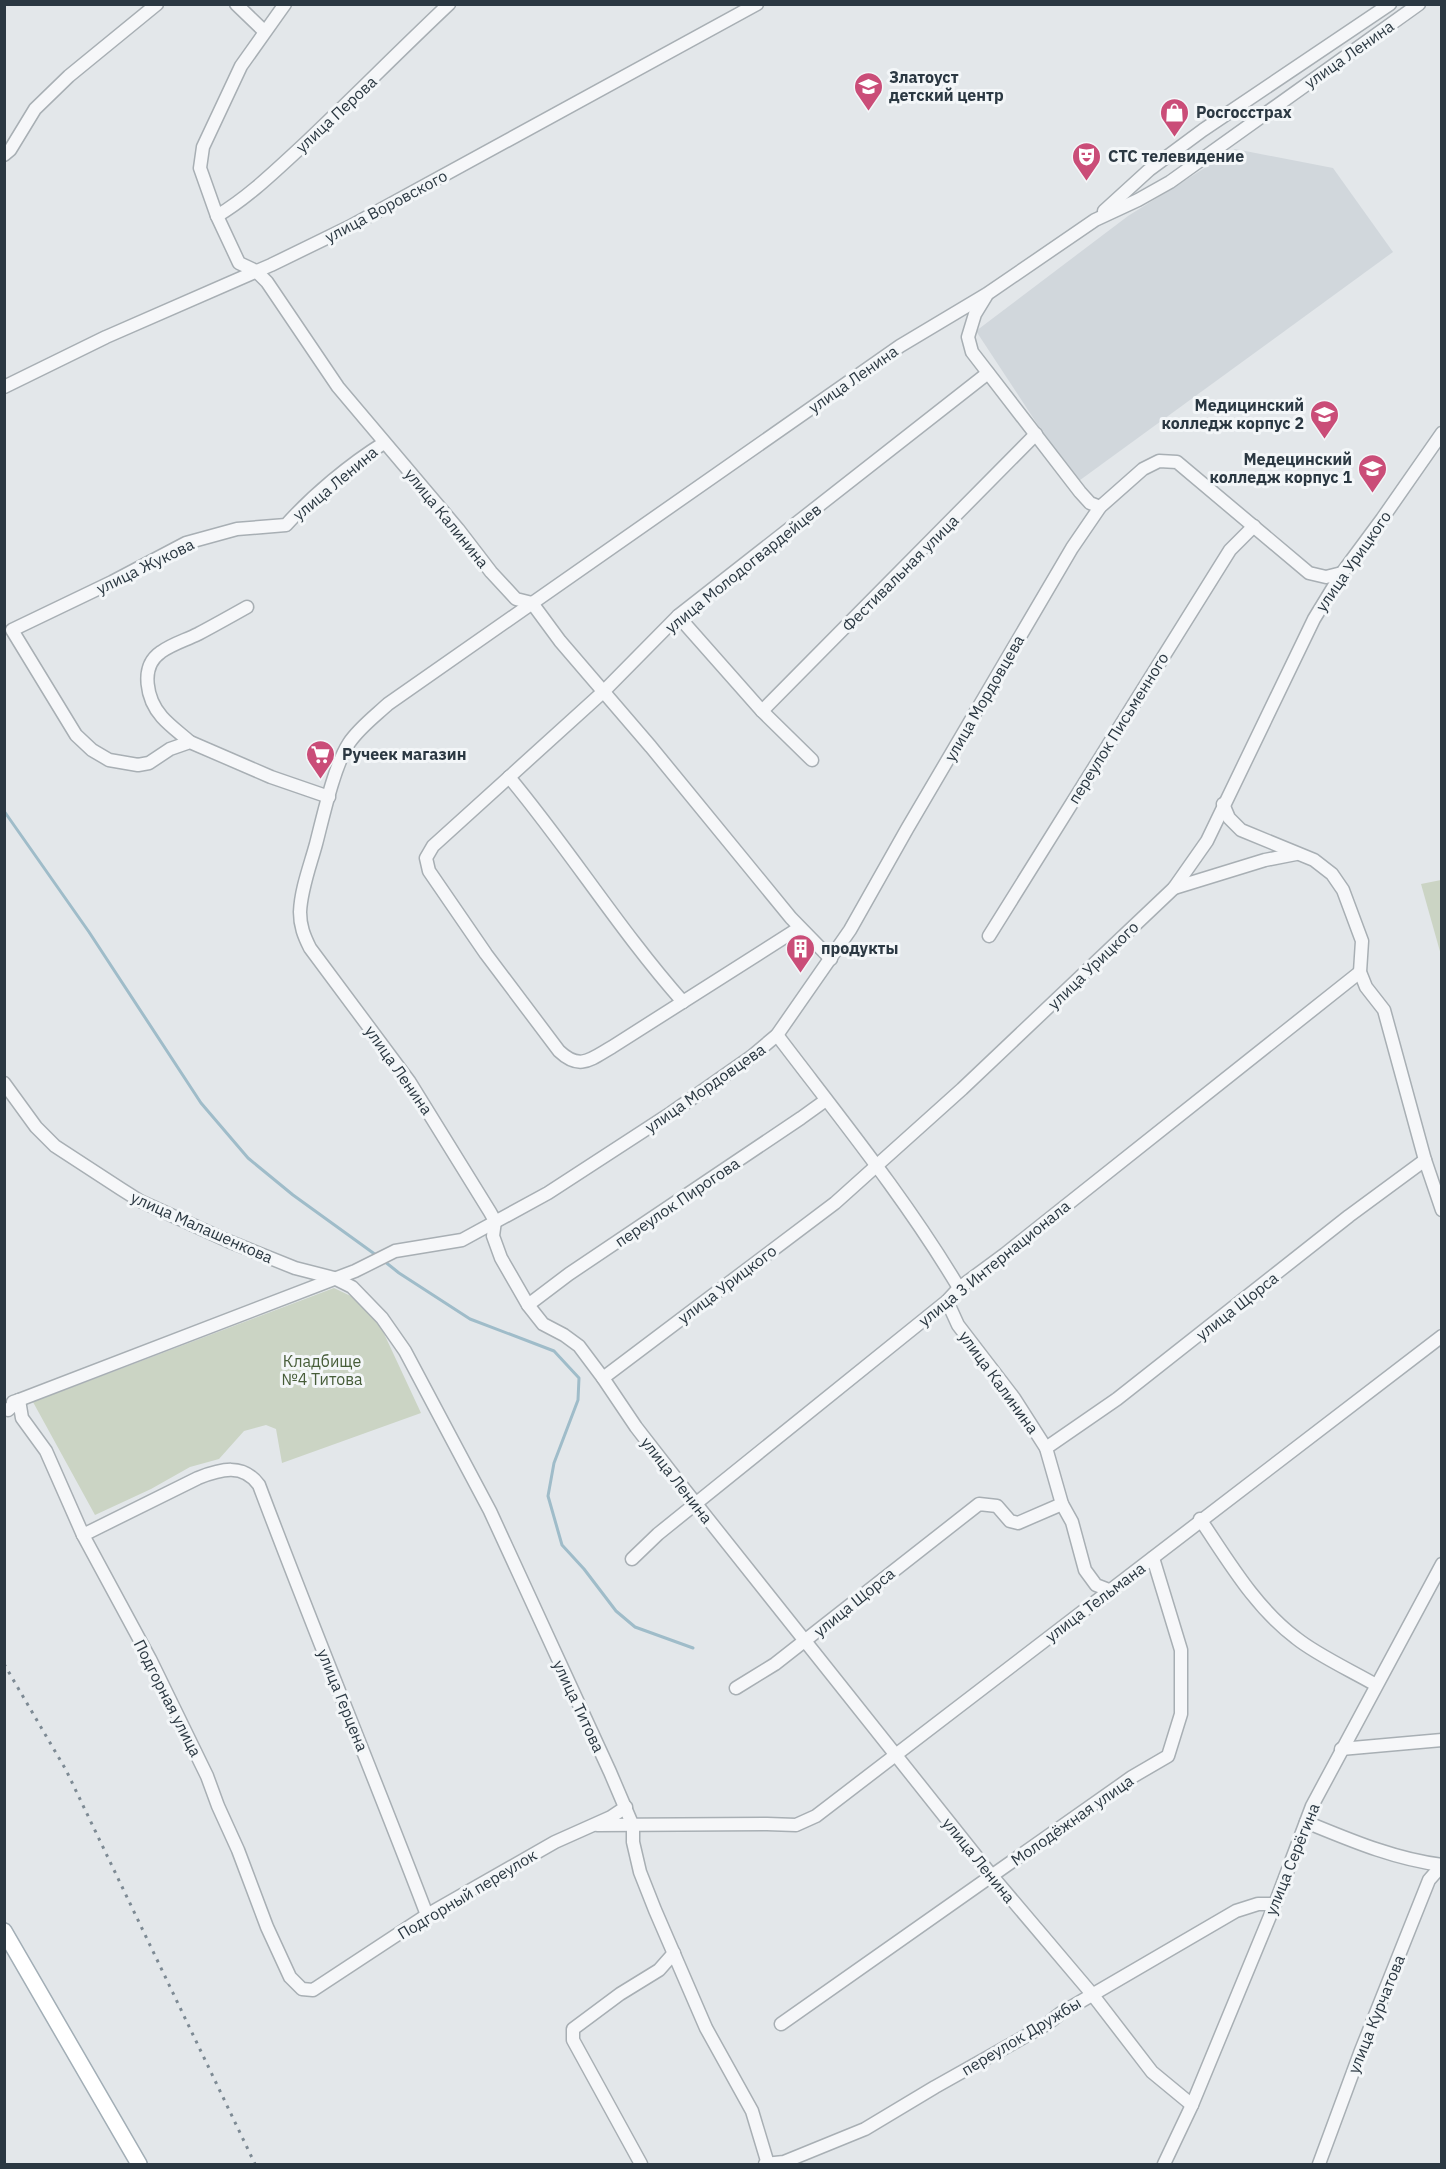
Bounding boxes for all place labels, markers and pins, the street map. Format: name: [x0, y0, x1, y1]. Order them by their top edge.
place label: Златоуст детский центр: [889, 67, 1004, 105]
school or university icon: Златоуст детский центр: [852, 70, 884, 112]
shop icon: Росгосстрах: [1159, 96, 1191, 138]
place label: Росгосстрах: [1196, 102, 1292, 122]
theatre icon: СТС телевидение: [1071, 140, 1103, 182]
place label: СТС телевидение: [1108, 146, 1244, 166]
place label: Медицинский колледж корпус 2: [1162, 395, 1304, 433]
school or university icon: Медицинский колледж корпус 2: [1309, 398, 1341, 440]
place label: Медецинский колледж корпус 1: [1210, 449, 1352, 487]
school or university icon: Медецинский колледж корпус 1: [1357, 452, 1389, 494]
supermarket icon: Ручеек магазин: [305, 738, 337, 780]
place label: Ручеек магазин: [342, 744, 466, 764]
building icon: продукты: [784, 932, 816, 974]
place label: продукты: [821, 938, 898, 958]

